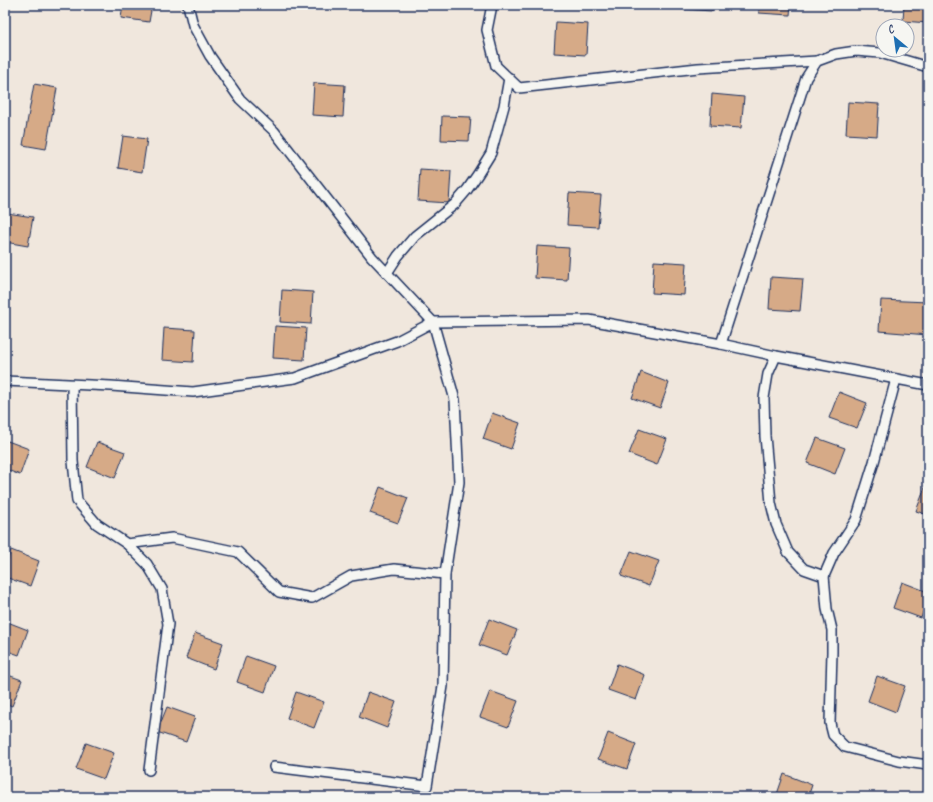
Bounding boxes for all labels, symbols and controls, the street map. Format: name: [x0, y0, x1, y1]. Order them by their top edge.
north arrow: [875, 18, 915, 58]
text: С: [884, 21, 897, 37]

